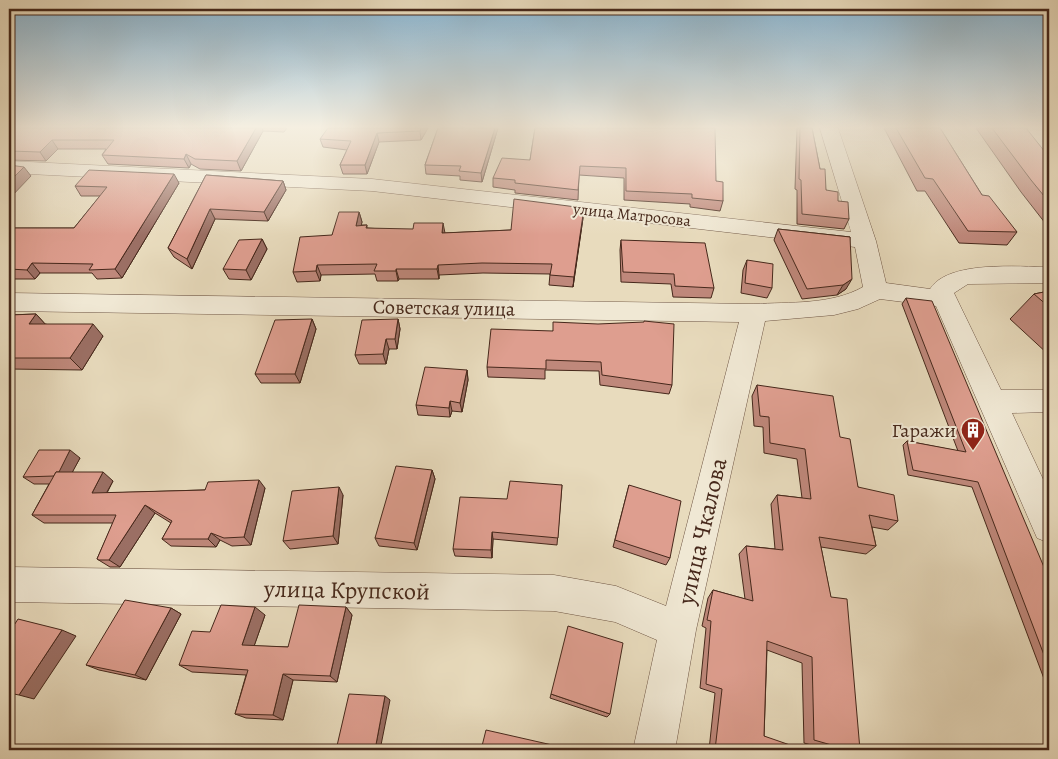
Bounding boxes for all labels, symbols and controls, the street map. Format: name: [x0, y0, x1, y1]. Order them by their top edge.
street label: улица Матросова: [571, 198, 693, 232]
street label: Советская улица: [373, 293, 516, 323]
place label: Гаражи: [892, 417, 956, 444]
building icon: Гаражи: [960, 417, 986, 451]
street label: улица Чкалова: [669, 454, 734, 609]
street label: улица Крупской: [263, 573, 430, 607]

